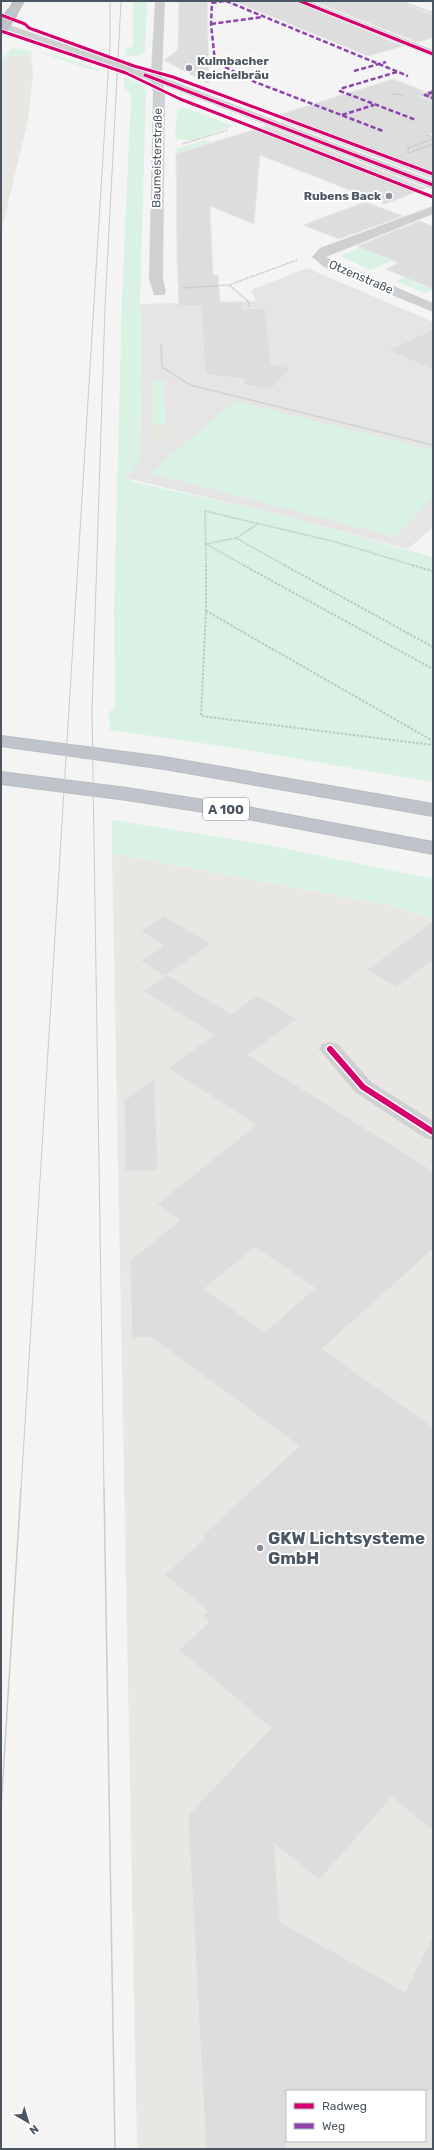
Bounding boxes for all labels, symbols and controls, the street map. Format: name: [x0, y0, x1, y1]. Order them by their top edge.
place label: Kulmbacher Reichelbräu: [197, 54, 269, 82]
marker: Kulmbacher Reichelbräu: [184, 63, 194, 73]
street label: Baumeisterstraße: [149, 108, 165, 208]
place label: Rubens Back: [304, 189, 381, 203]
marker: Rubens Back: [384, 191, 394, 201]
street label: Otzenstraße: [327, 257, 396, 297]
road number: A 100: [203, 798, 249, 820]
place label: GKW Lichtsysteme GmbH: [268, 1528, 425, 1568]
marker: GKW Lichtsysteme GmbH: [255, 1543, 265, 1553]
legend: [286, 2090, 426, 2142]
text: Radweg: [322, 2099, 367, 2113]
north arrow: [8, 2102, 48, 2142]
text: Weg: [322, 2119, 345, 2133]
text: N: [27, 2122, 41, 2137]

